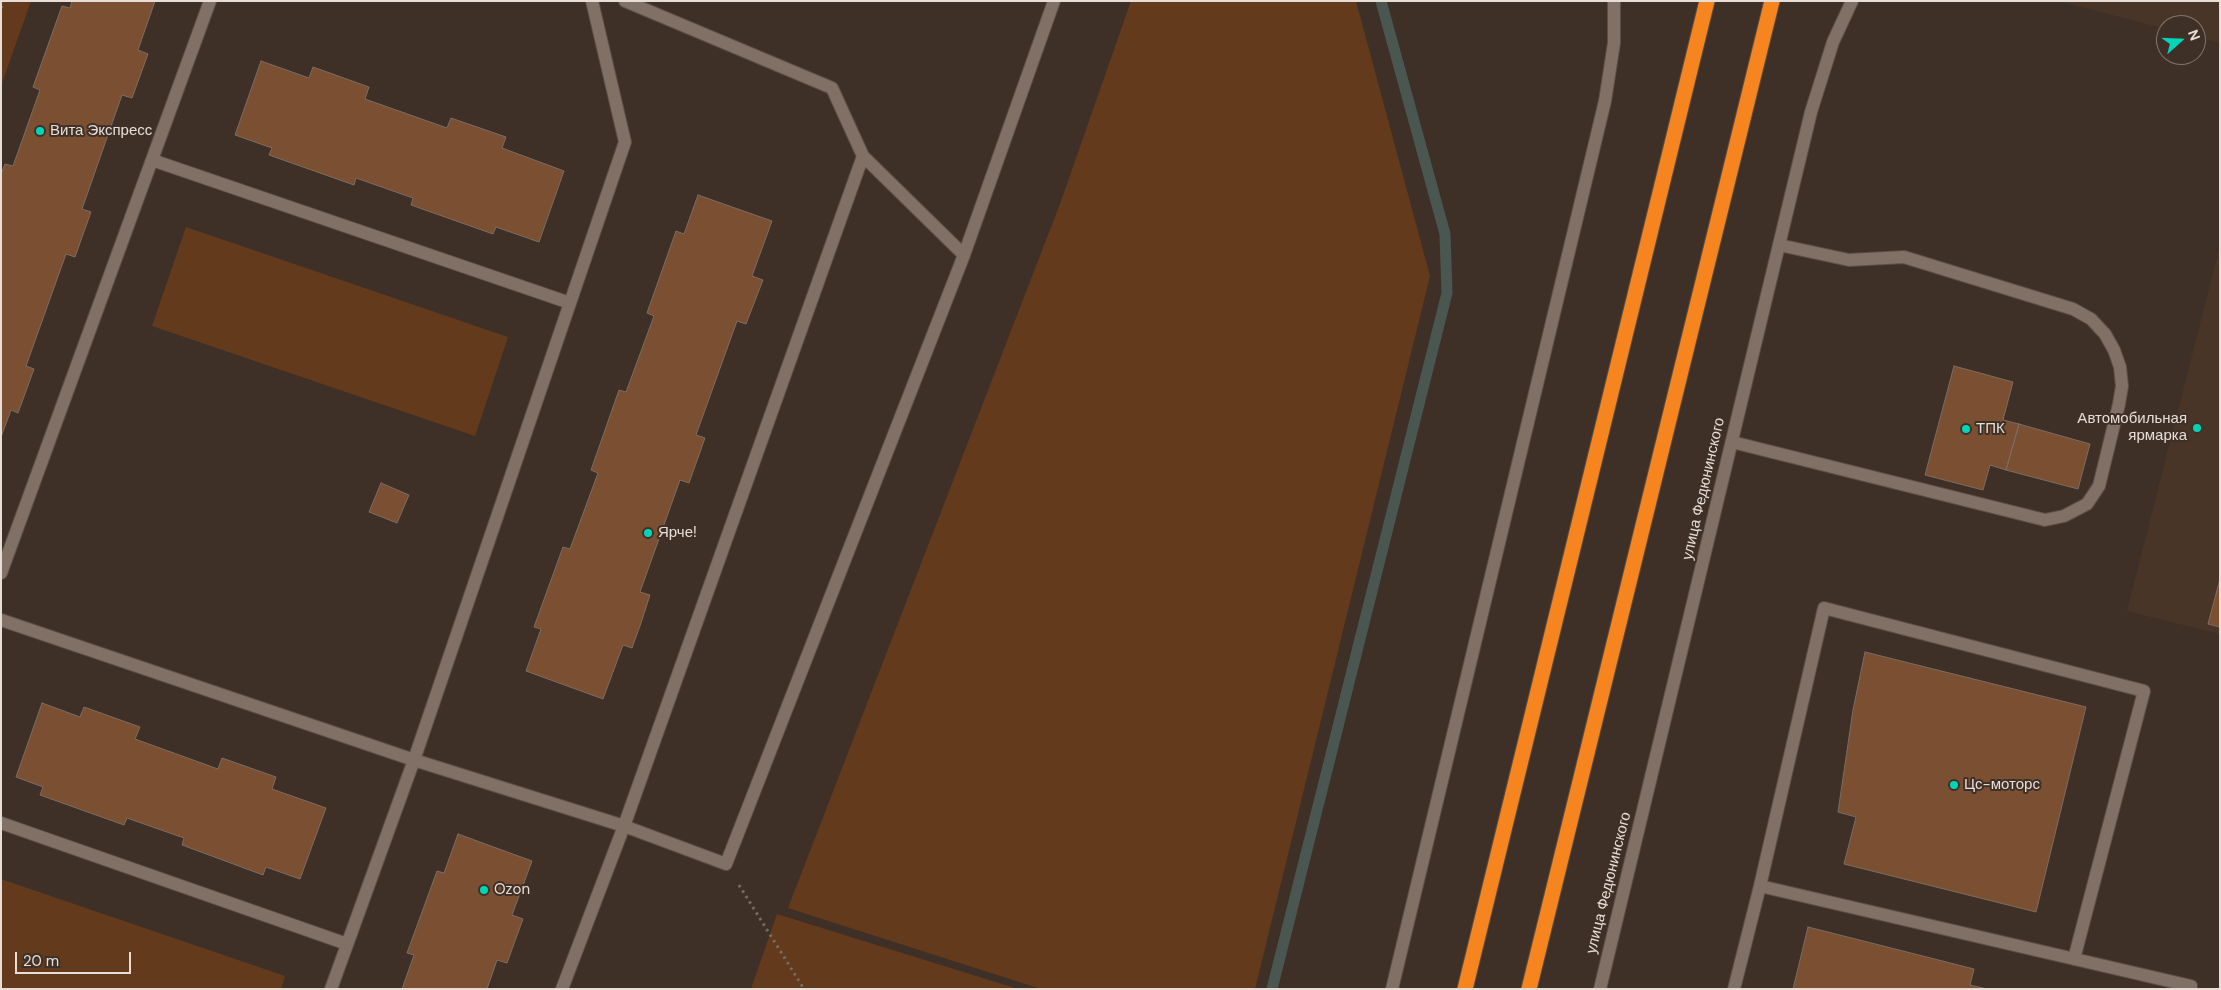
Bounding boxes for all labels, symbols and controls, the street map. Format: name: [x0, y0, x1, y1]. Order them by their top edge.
north arrow: [2156, 15, 2206, 65]
text: N: [2184, 27, 2204, 43]
place label: Вита Экспресс: [50, 122, 152, 140]
marker: Вита Экспресс: [34, 125, 46, 137]
place label: Автомобильная ярмарка: [2077, 410, 2187, 445]
street label: улица Федюнинского: [1679, 416, 1729, 562]
place label: ТПК: [1976, 420, 2005, 438]
marker: Автомобильная ярмарка: [2191, 422, 2203, 434]
marker: ТПК: [1960, 423, 1972, 435]
place label: Ярче!: [658, 524, 697, 542]
marker: Ярче!: [642, 527, 654, 539]
place label: Цс-моторс: [1964, 776, 2040, 794]
marker: Цс-моторс: [1948, 779, 1960, 791]
street label: улица Федюнинского: [1583, 810, 1635, 956]
place label: Ozon: [494, 881, 530, 899]
marker: Ozon: [478, 884, 490, 896]
scale bar: [18, 942, 134, 974]
text: 20 m: [23, 951, 59, 971]

